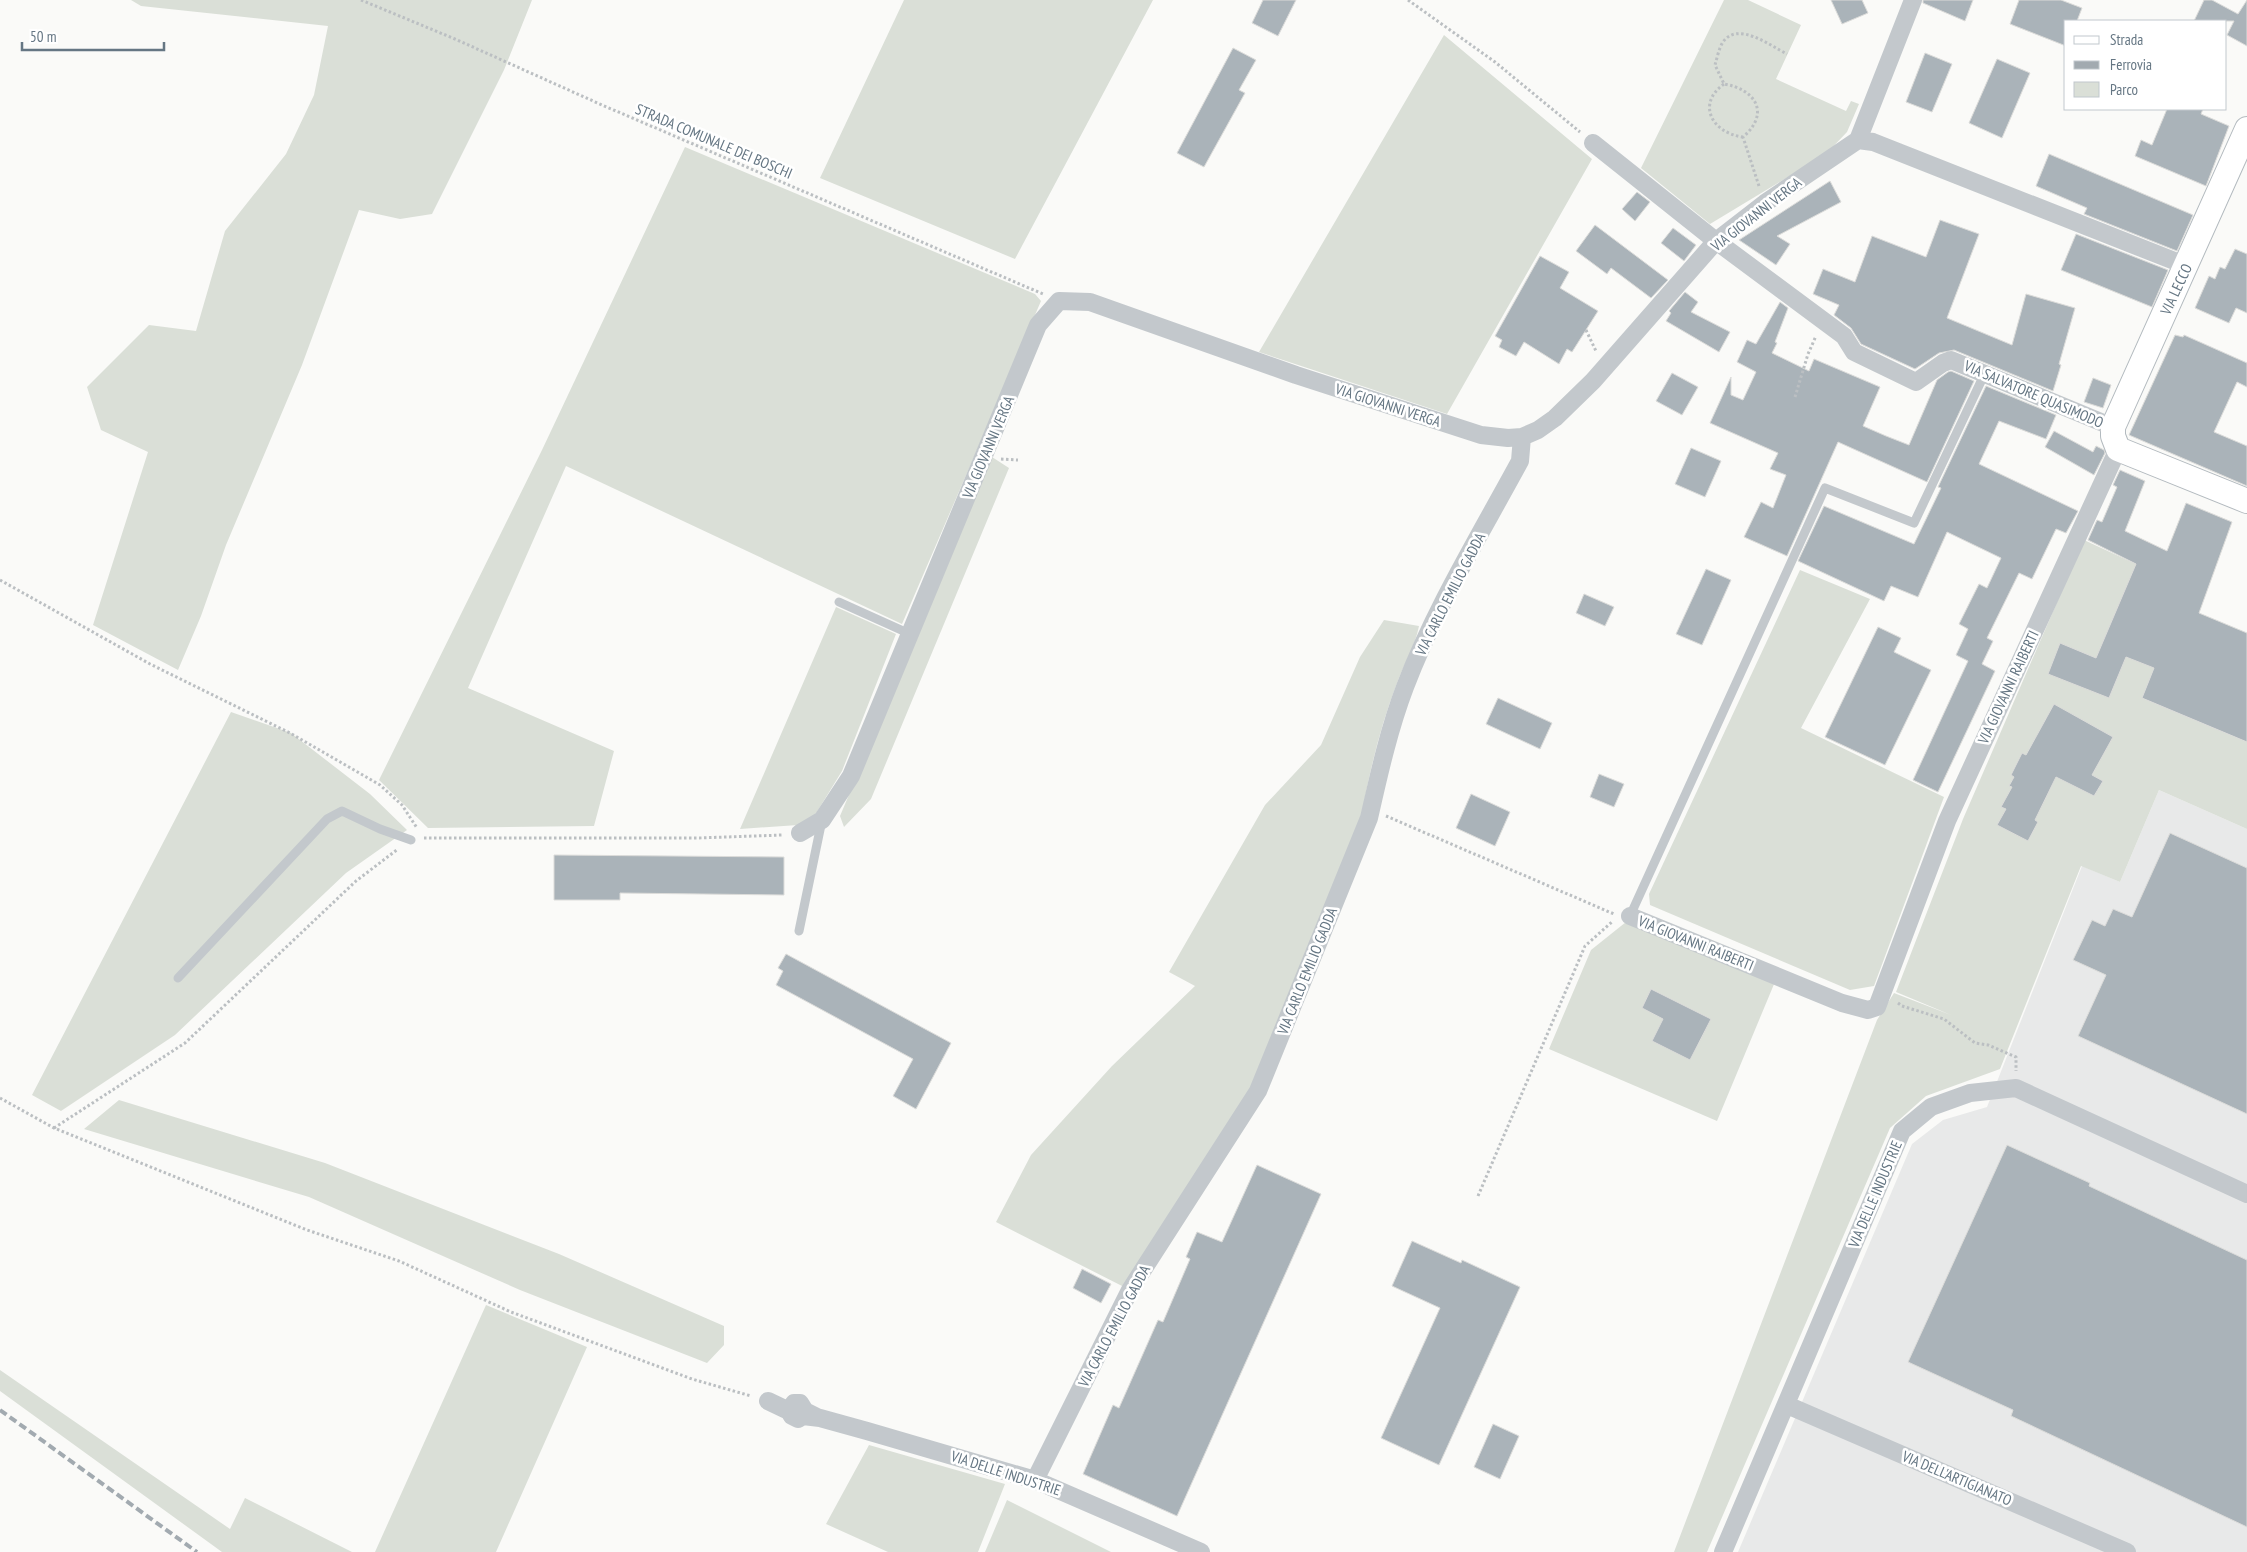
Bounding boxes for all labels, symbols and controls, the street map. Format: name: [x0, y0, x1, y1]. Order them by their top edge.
scale bar: [22, 20, 165, 52]
legend: [2064, 20, 2227, 110]
text: 50 m: [30, 27, 56, 46]
text: Strada: [2110, 30, 2143, 49]
text: Ferrovia: [2110, 55, 2152, 74]
text: Parco: [2110, 80, 2138, 99]
street label: STRADA COMUNALE DEI BOSCHI: [633, 99, 795, 183]
street label: VIA GIOVANNI VERGA: [1706, 172, 1806, 256]
street label: VIA LECCO: [2156, 260, 2196, 318]
street label: VIA SALVATORE QUASIMODO: [1961, 356, 2107, 432]
street label: VIA GIOVANNI VERGA: [1332, 379, 1444, 431]
street label: VIA GIOVANNI VERGA: [957, 392, 1018, 502]
street label: VIA CARLO EMILIO GADDA: [1410, 529, 1490, 660]
street label: VIA GIOVANNI RAIBERTI: [1973, 627, 2043, 748]
street label: VIA CARLO EMILIO GADDA: [1272, 904, 1342, 1038]
street label: VIA GIOVANNI RAIBERTI: [1635, 911, 1757, 975]
street label: VIA DELLE INDUSTRIE: [1844, 1138, 1906, 1251]
street label: VIA CARLO EMILIO GADDA: [1073, 1261, 1155, 1391]
street label: VIA DELLE INDUSTRIE: [948, 1446, 1063, 1500]
street label: VIA DELL'ARTIGIANATO: [1898, 1446, 2015, 1510]

